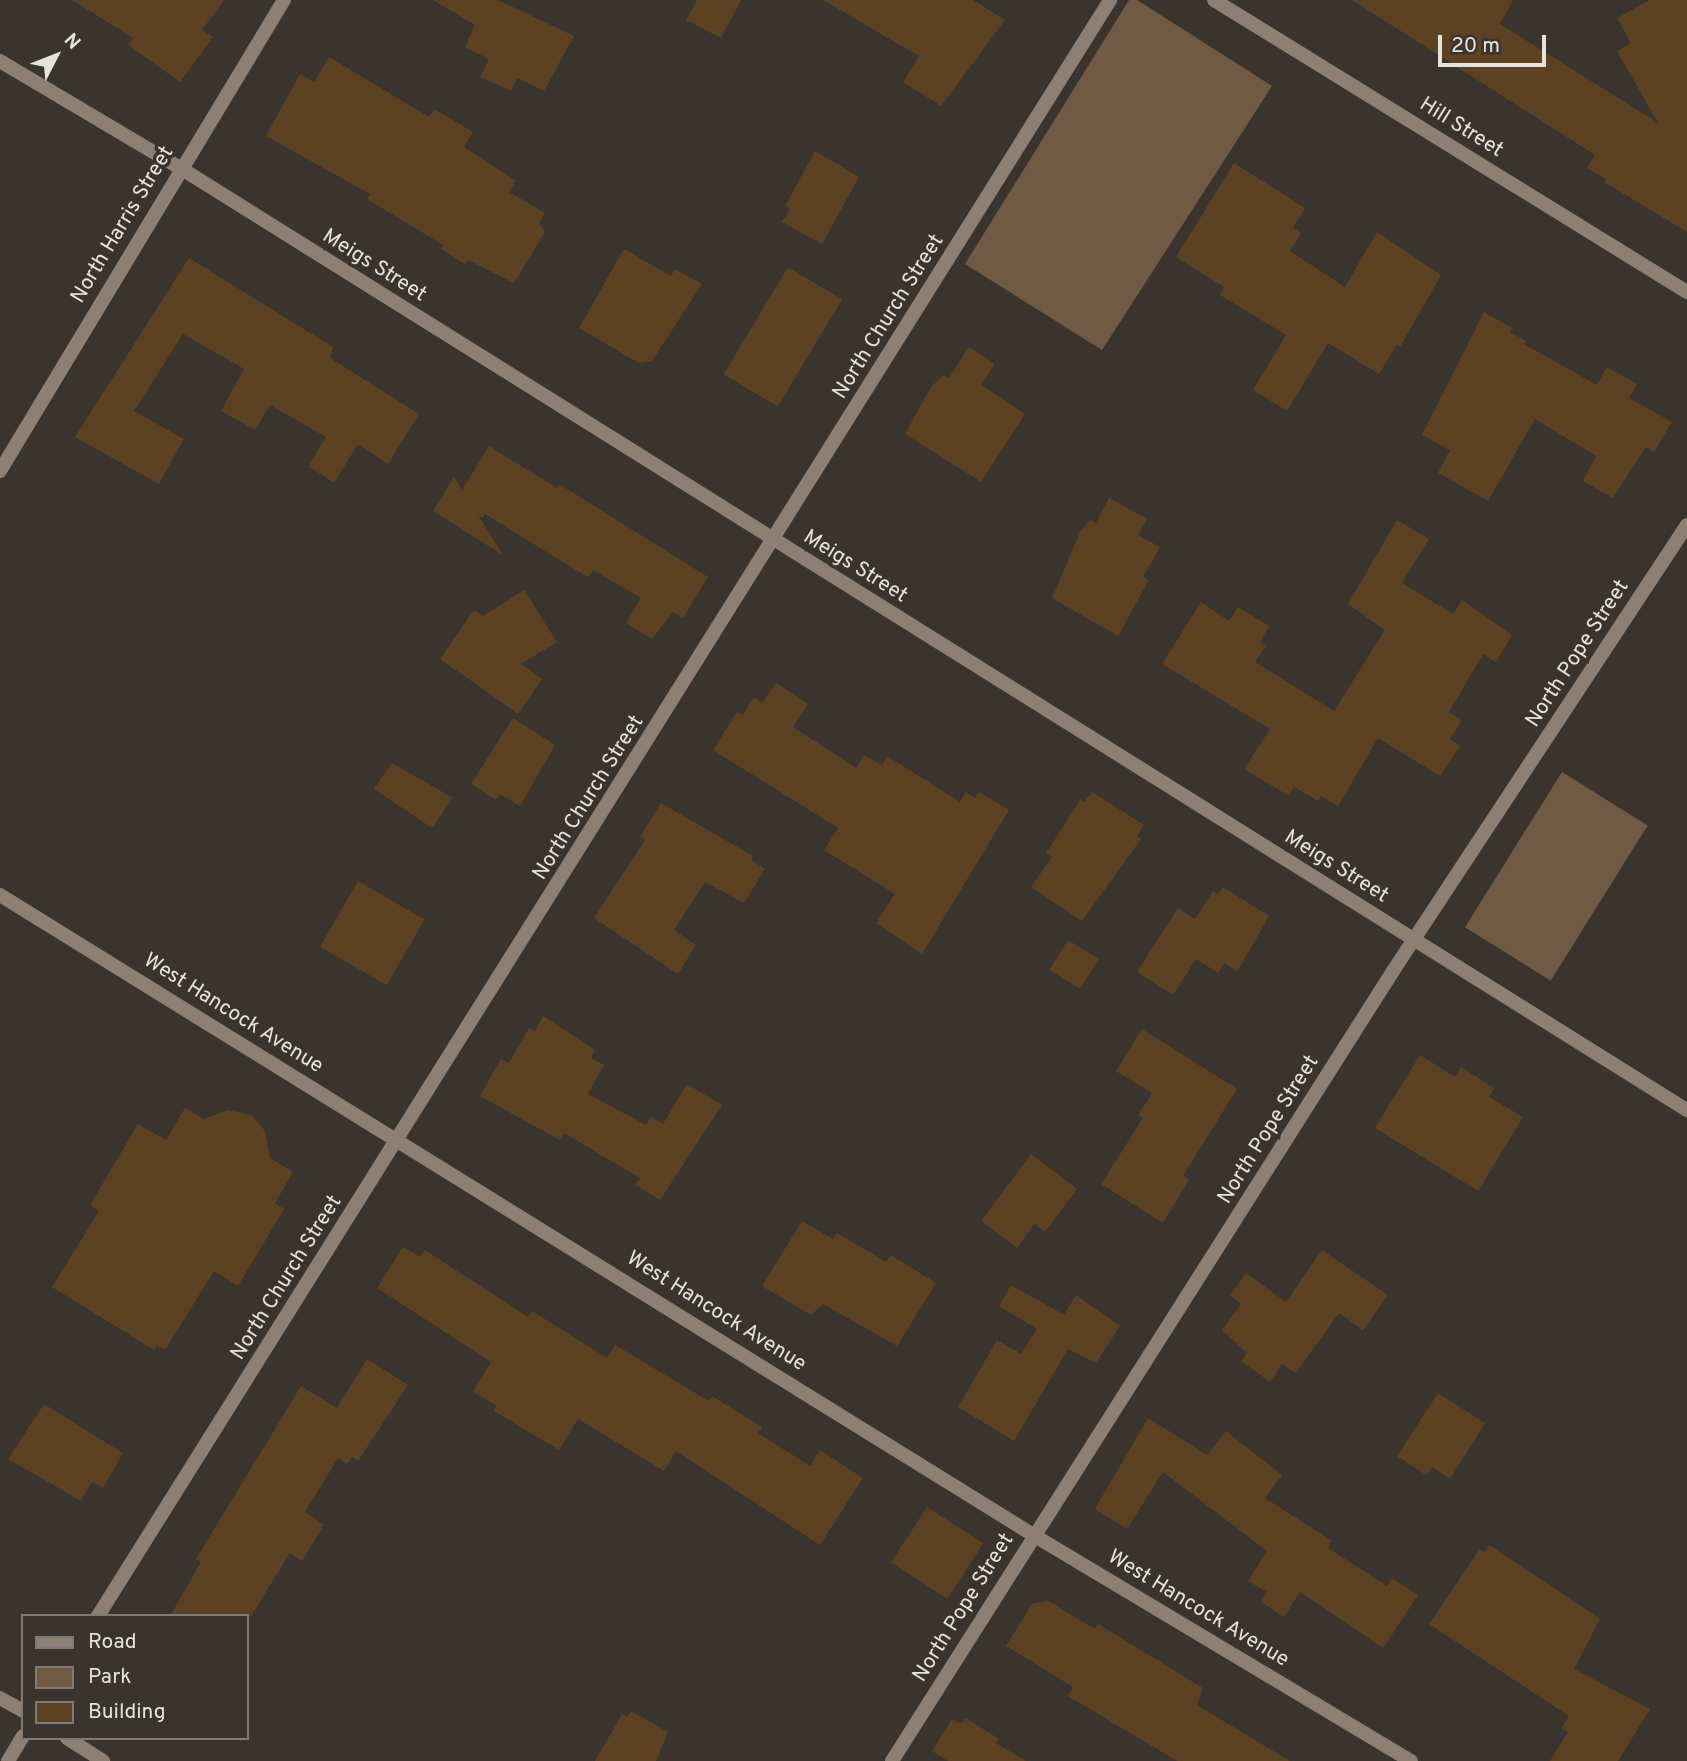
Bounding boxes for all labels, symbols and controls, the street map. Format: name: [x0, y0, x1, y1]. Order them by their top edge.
north arrow: [21, 21, 91, 91]
scale bar: [1442, 21, 1550, 65]
text: N: [58, 29, 85, 55]
text: 20 m: [1451, 33, 1500, 60]
street label: Hill Street: [1415, 92, 1507, 164]
street label: North Harris Street: [66, 142, 180, 308]
street label: Meigs Street: [317, 224, 431, 308]
street label: North Church Street: [828, 230, 950, 404]
street label: Meigs Street: [798, 525, 912, 609]
street label: North Pope Street: [1521, 576, 1635, 732]
street label: North Church Street: [528, 711, 650, 885]
street label: Meigs Street: [1279, 825, 1393, 909]
street label: West Hancock Avenue: [138, 948, 328, 1080]
street label: North Pope Street: [1213, 1051, 1325, 1209]
street label: North Church Street: [226, 1191, 348, 1365]
street label: West Hancock Avenue: [621, 1246, 811, 1378]
street label: North Pope Street: [908, 1529, 1020, 1687]
street label: West Hancock Avenue: [1102, 1545, 1294, 1673]
legend: [21, 1614, 248, 1740]
text: Road: [88, 1629, 137, 1656]
text: Park: [88, 1664, 131, 1691]
text: Building: [88, 1699, 166, 1726]

